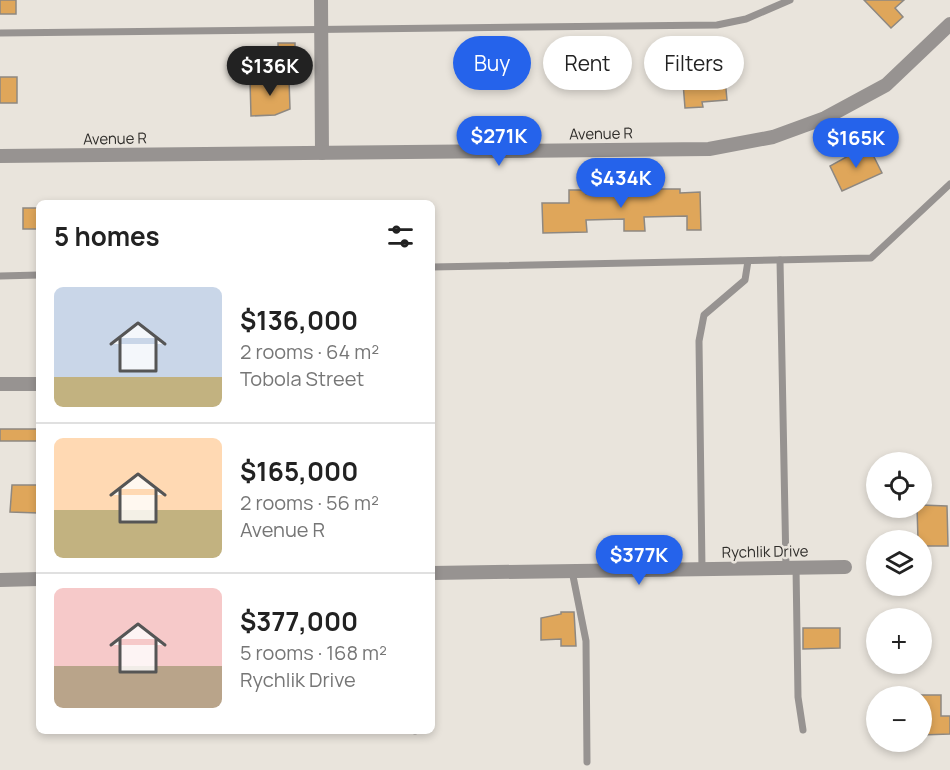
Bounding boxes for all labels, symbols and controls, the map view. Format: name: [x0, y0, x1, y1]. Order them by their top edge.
chip: Buy: [453, 36, 531, 90]
chip: Rent: [543, 36, 632, 90]
chip: Filters: [644, 36, 744, 90]
pin: $136K: [228, 46, 312, 97]
text: $136K: [241, 52, 299, 79]
pin: $271K: [457, 116, 541, 167]
pin: $165K: [814, 118, 898, 169]
text: $271K: [471, 122, 527, 149]
street label: Avenue R: [569, 122, 633, 145]
text: $165K: [827, 124, 885, 151]
street label: Avenue R: [83, 127, 147, 150]
pin: $434K: [579, 158, 663, 209]
text: $434K: [590, 164, 652, 191]
text: 5 homes: [54, 218, 160, 254]
icon: filters: [384, 220, 417, 253]
text: $136,000: [240, 302, 358, 338]
icon: home: [102, 311, 174, 383]
text: 2 rooms · 64 m²: [240, 338, 379, 365]
text: Tobola Street: [240, 365, 364, 392]
map controls: [866, 452, 932, 752]
button: locate: [866, 452, 932, 518]
text: $165,000: [240, 453, 358, 489]
icon: home: [102, 462, 174, 534]
text: 2 rooms · 56 m²: [240, 489, 379, 516]
text: Avenue R: [240, 516, 325, 543]
button: layers: [866, 530, 932, 596]
pin: $377K: [597, 535, 681, 586]
street label: Rychlik Drive: [721, 540, 809, 563]
text: $377K: [610, 541, 668, 568]
text: $377,000: [240, 603, 358, 639]
button: +: [866, 608, 932, 674]
icon: home: [102, 612, 174, 684]
text: 5 rooms · 168 m²: [240, 639, 387, 666]
text: Rychlik Drive: [240, 666, 356, 693]
button: −: [866, 686, 932, 752]

